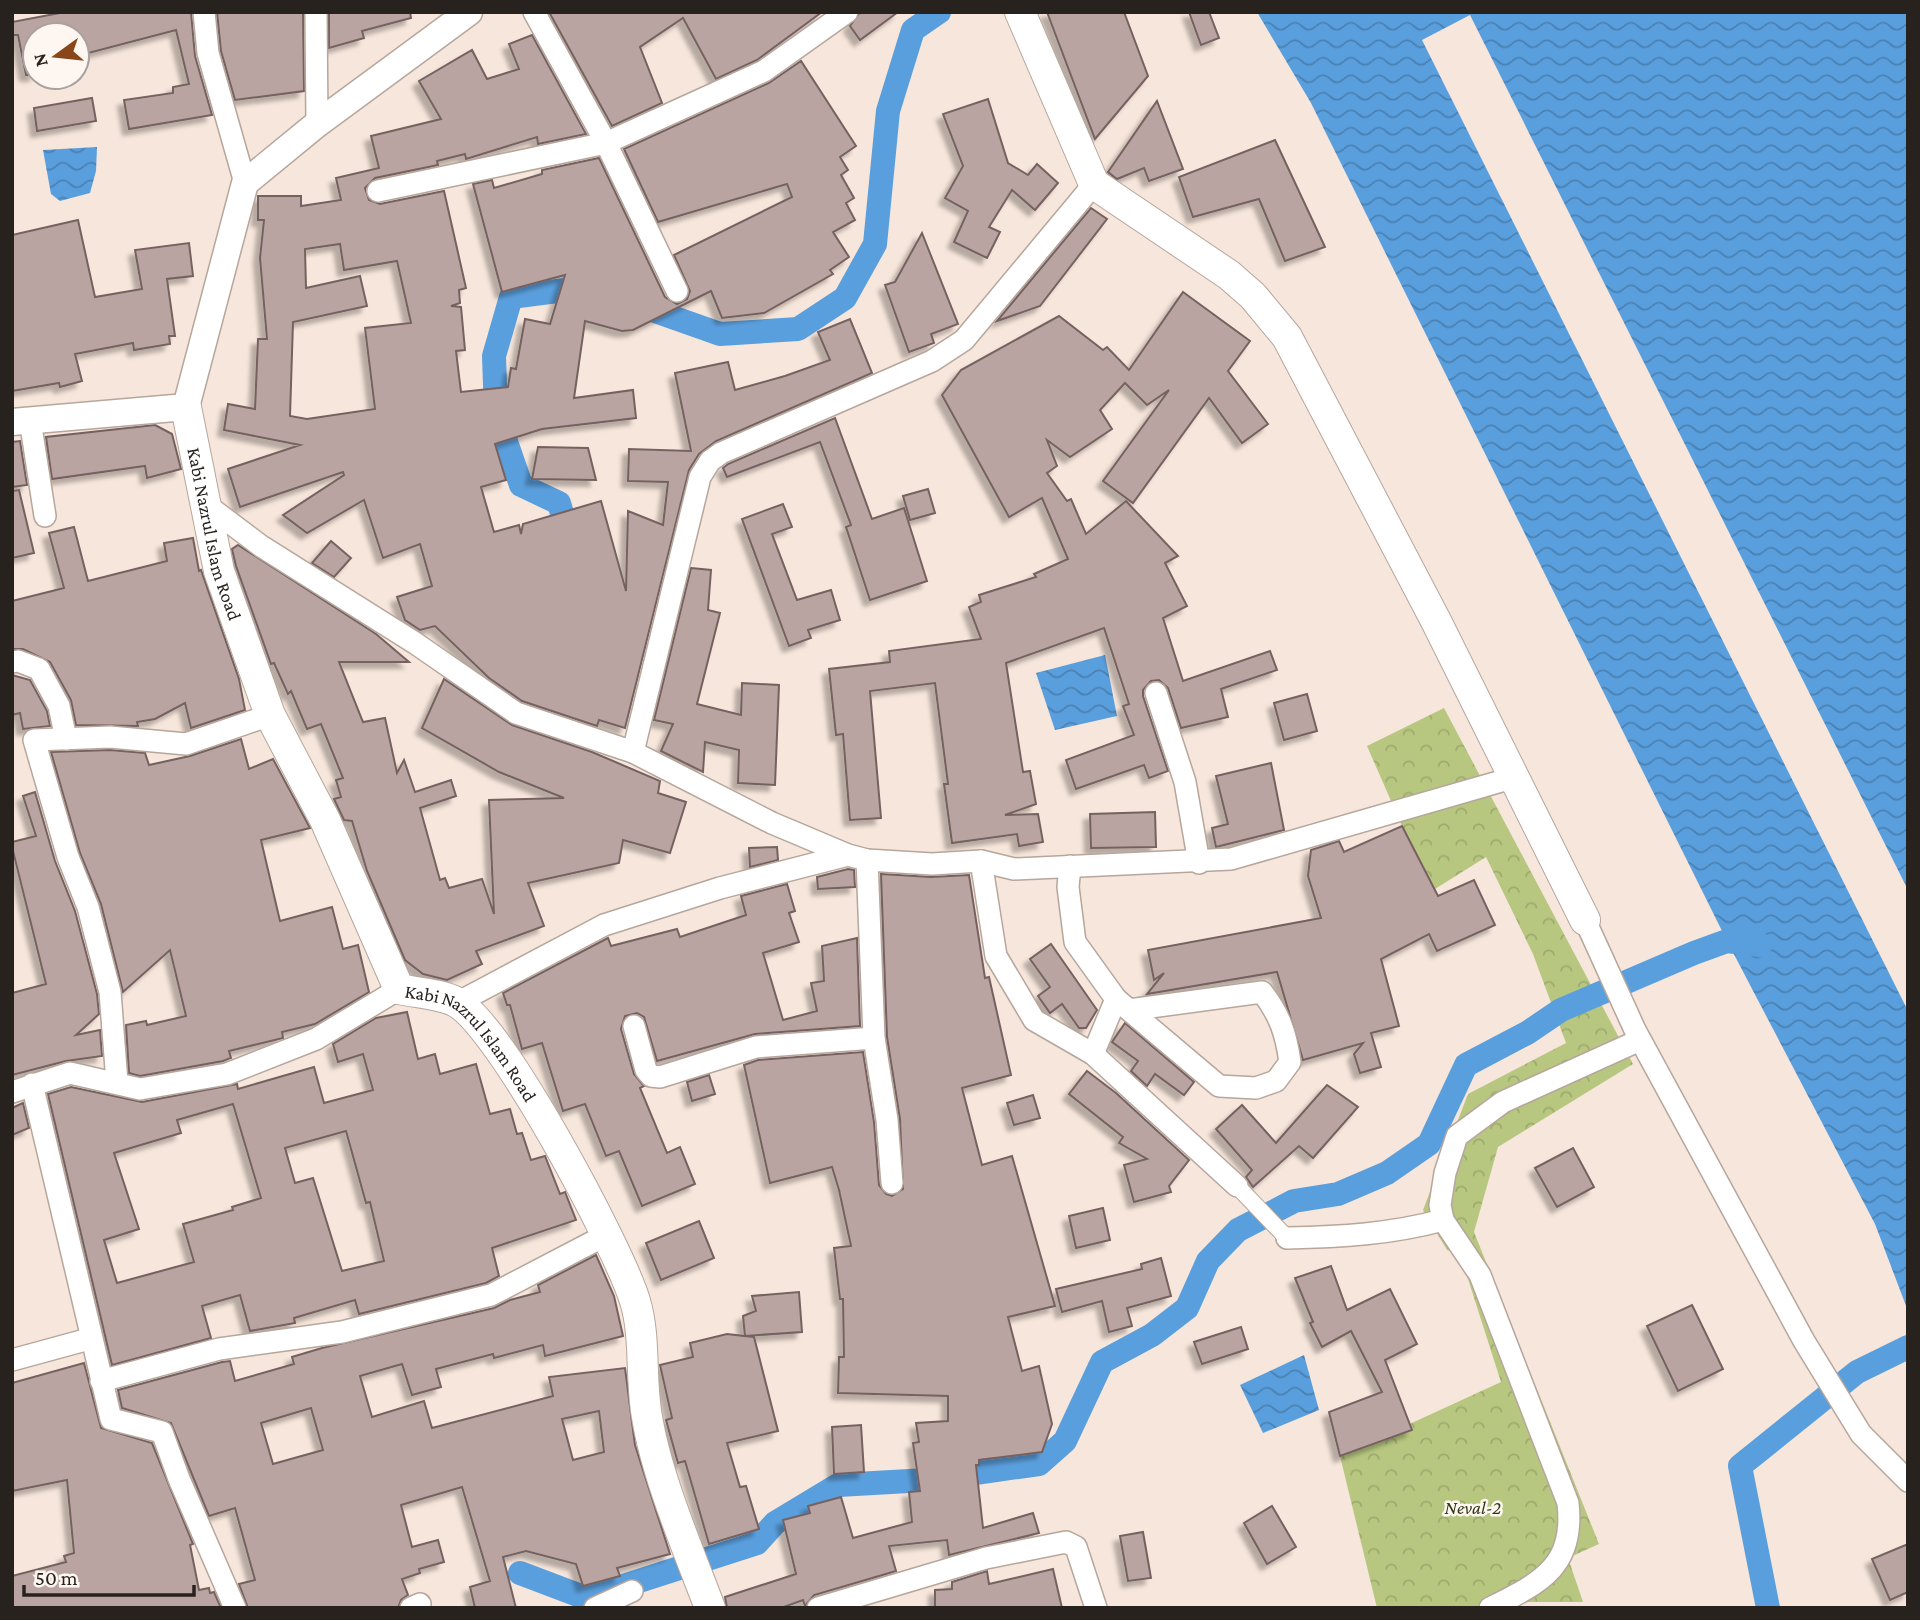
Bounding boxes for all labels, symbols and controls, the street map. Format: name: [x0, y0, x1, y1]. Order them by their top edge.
north arrow: [21, 21, 91, 91]
text: N: [28, 51, 52, 69]
street label: Kabi Nazrul Islam Road: [183, 446, 246, 623]
street label: Kabi Nazrul Islam Road: [403, 980, 541, 1105]
park label: Neval-2: [1445, 1497, 1501, 1518]
scale bar: [24, 1554, 194, 1598]
text: 50 m: [35, 1566, 78, 1590]

